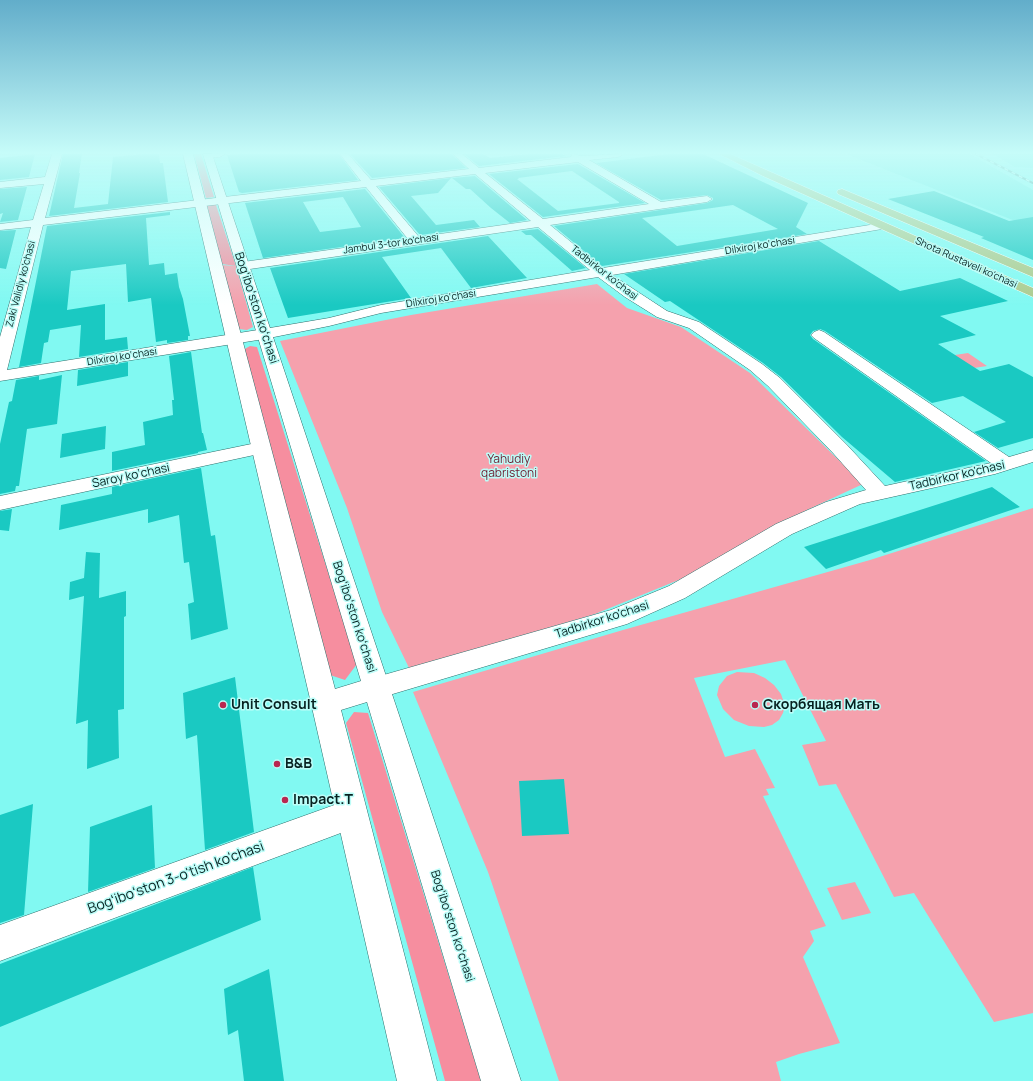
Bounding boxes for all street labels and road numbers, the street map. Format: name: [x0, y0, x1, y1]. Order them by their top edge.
street label: Jambul 3-tor ko'chasi: [342, 231, 440, 257]
street label: Dilxiroj ko‘chasi: [724, 235, 796, 257]
street label: Shota Rustaveli ko'chasi: [913, 235, 1019, 291]
street label: Zaki Validiy ko'chasi: [4, 240, 38, 328]
street label: Tadbirkor ko'chasi: [568, 243, 640, 303]
street label: Bogʻiboʻston koʻchasi: [231, 250, 281, 366]
street label: Dilxiroj ko‘chasi: [405, 288, 477, 310]
street label: Dilxiroj ko‘chasi: [86, 346, 158, 368]
street label: Tadbirkor ko'chasi: [908, 458, 1006, 494]
street label: Saroy ko‘chasi: [91, 461, 171, 491]
street label: Bogʻiboʻston koʻchasi: [329, 559, 379, 675]
street label: Tadbirkor ko'chasi: [553, 598, 651, 642]
street label: Bogʻiboʻston 3-o'tish ko'chasi: [86, 838, 266, 918]
street label: Bogʻiboʻston koʻchasi: [427, 868, 477, 984]

